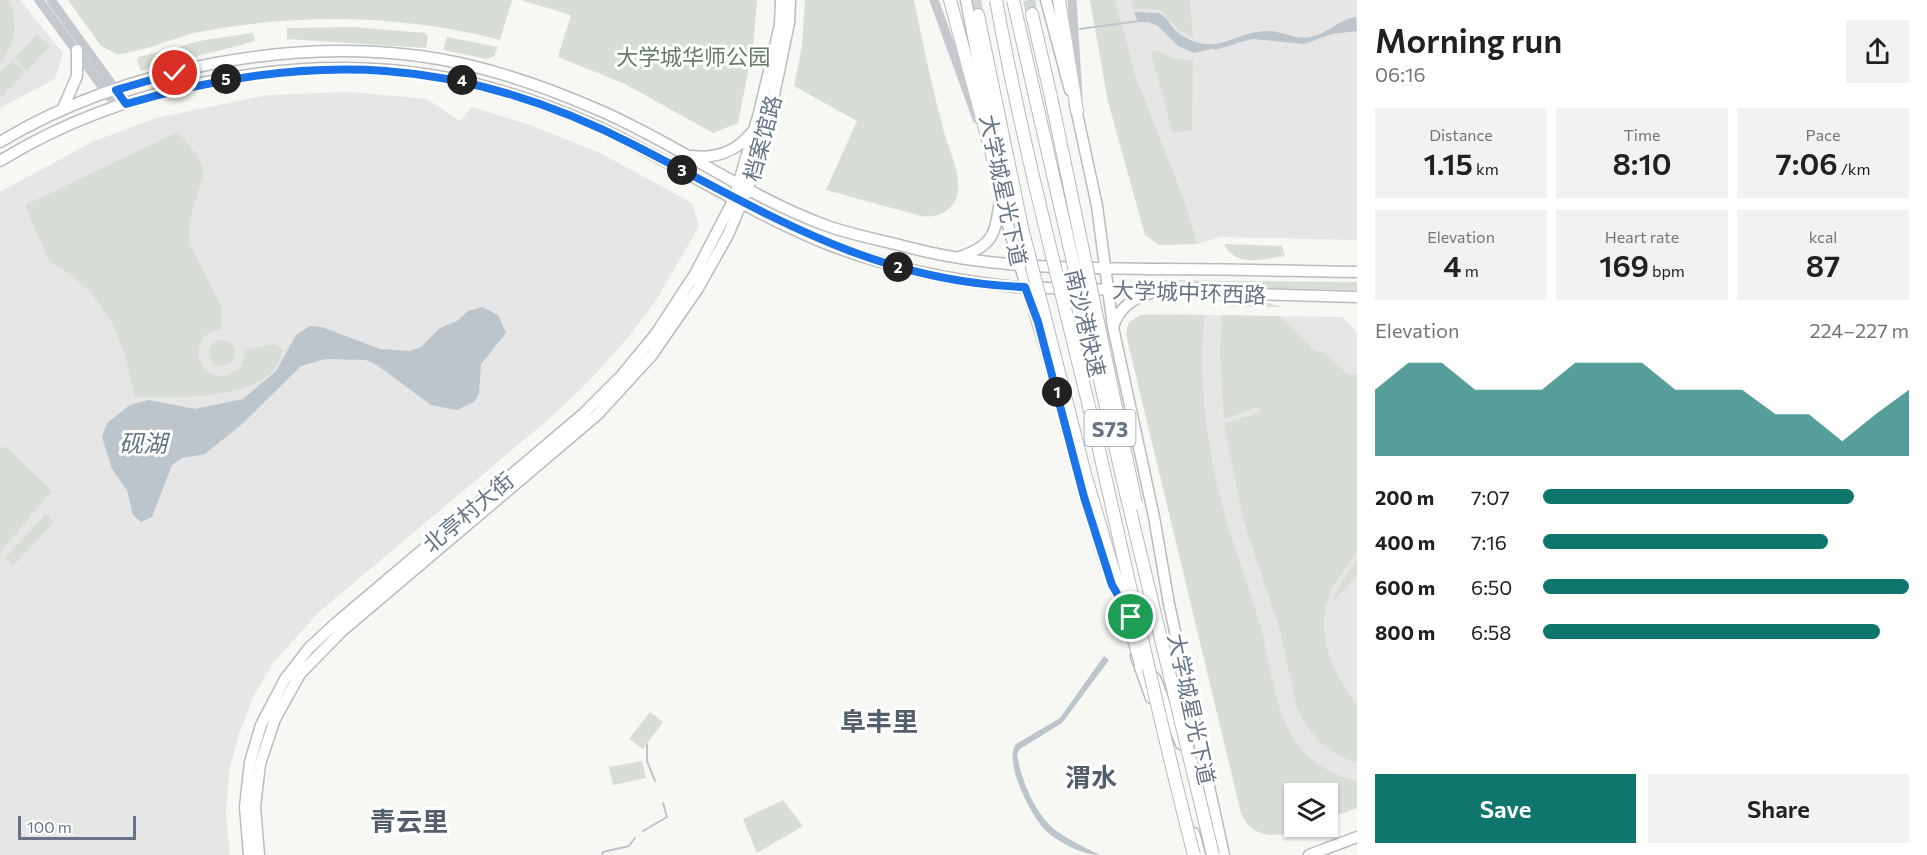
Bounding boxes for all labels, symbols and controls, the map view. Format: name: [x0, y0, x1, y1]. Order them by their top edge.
text: Morning run: [1375, 19, 1562, 60]
button: share: [1846, 20, 1909, 83]
park label: 大学城华师公园: [616, 43, 770, 70]
pin: [149, 47, 200, 98]
icon: check: [158, 56, 191, 89]
text: 06:16: [1375, 62, 1426, 86]
pin: 5: [211, 64, 241, 94]
pin: 4: [447, 65, 477, 95]
text: 5: [221, 69, 231, 88]
text: 4: [457, 70, 467, 89]
street label: 档案馆路: [738, 92, 786, 184]
street label: 大学城星光下道: [975, 112, 1033, 268]
text: Distance: [1429, 125, 1493, 144]
text: Time: [1624, 125, 1660, 144]
text: Pace: [1806, 125, 1840, 144]
text: 1.15: [1423, 144, 1473, 181]
text: 8:10: [1612, 144, 1672, 181]
text: 7:06: [1776, 144, 1838, 181]
pin: 3: [667, 155, 697, 185]
text: km: [1473, 159, 1499, 178]
text: /km: [1838, 159, 1870, 178]
text: 3: [677, 160, 687, 179]
text: Elevation: [1427, 227, 1495, 246]
text: Heart rate: [1605, 227, 1679, 246]
text: kcal: [1809, 227, 1837, 246]
text: 4: [1443, 246, 1462, 283]
text: 169: [1599, 246, 1649, 283]
text: 87: [1806, 246, 1840, 283]
pin: 2: [883, 252, 913, 282]
text: 2: [893, 257, 903, 276]
text: m: [1462, 261, 1479, 280]
text: bpm: [1649, 261, 1685, 280]
street label: 南沙港快速: [1060, 266, 1112, 380]
street label: 大学城中环西路: [1112, 276, 1266, 308]
text: Elevation: [1375, 318, 1460, 342]
text: 224–227 m: [1809, 318, 1909, 342]
pin: 1: [1042, 377, 1072, 407]
text: 1: [1053, 382, 1061, 401]
road number: S73: [1084, 410, 1136, 446]
water label: 砚湖: [119, 428, 171, 457]
street label: 北亭村大街: [417, 466, 519, 558]
text: 200 m: [1375, 485, 1434, 509]
text: 7:07: [1471, 485, 1510, 509]
text: 400 m: [1375, 530, 1435, 554]
text: 7:16: [1471, 530, 1507, 554]
text: 600 m: [1375, 575, 1435, 599]
text: 6:50: [1471, 575, 1512, 599]
pin: [1105, 591, 1156, 642]
icon: arrive: [1114, 600, 1147, 633]
text: 800 m: [1375, 620, 1435, 644]
text: 6:58: [1471, 620, 1512, 644]
street label: 大学城星光下道: [1163, 631, 1221, 787]
district label: 阜丰里: [840, 705, 918, 736]
district label: 渭水: [1065, 761, 1117, 792]
button: Save: [1375, 774, 1636, 843]
button: Share: [1648, 774, 1909, 843]
map controls: [1284, 783, 1338, 837]
button: layers: [1284, 783, 1338, 837]
district label: 青云里: [370, 805, 448, 836]
scale bar: [18, 813, 136, 840]
text: 100 m: [27, 817, 72, 836]

